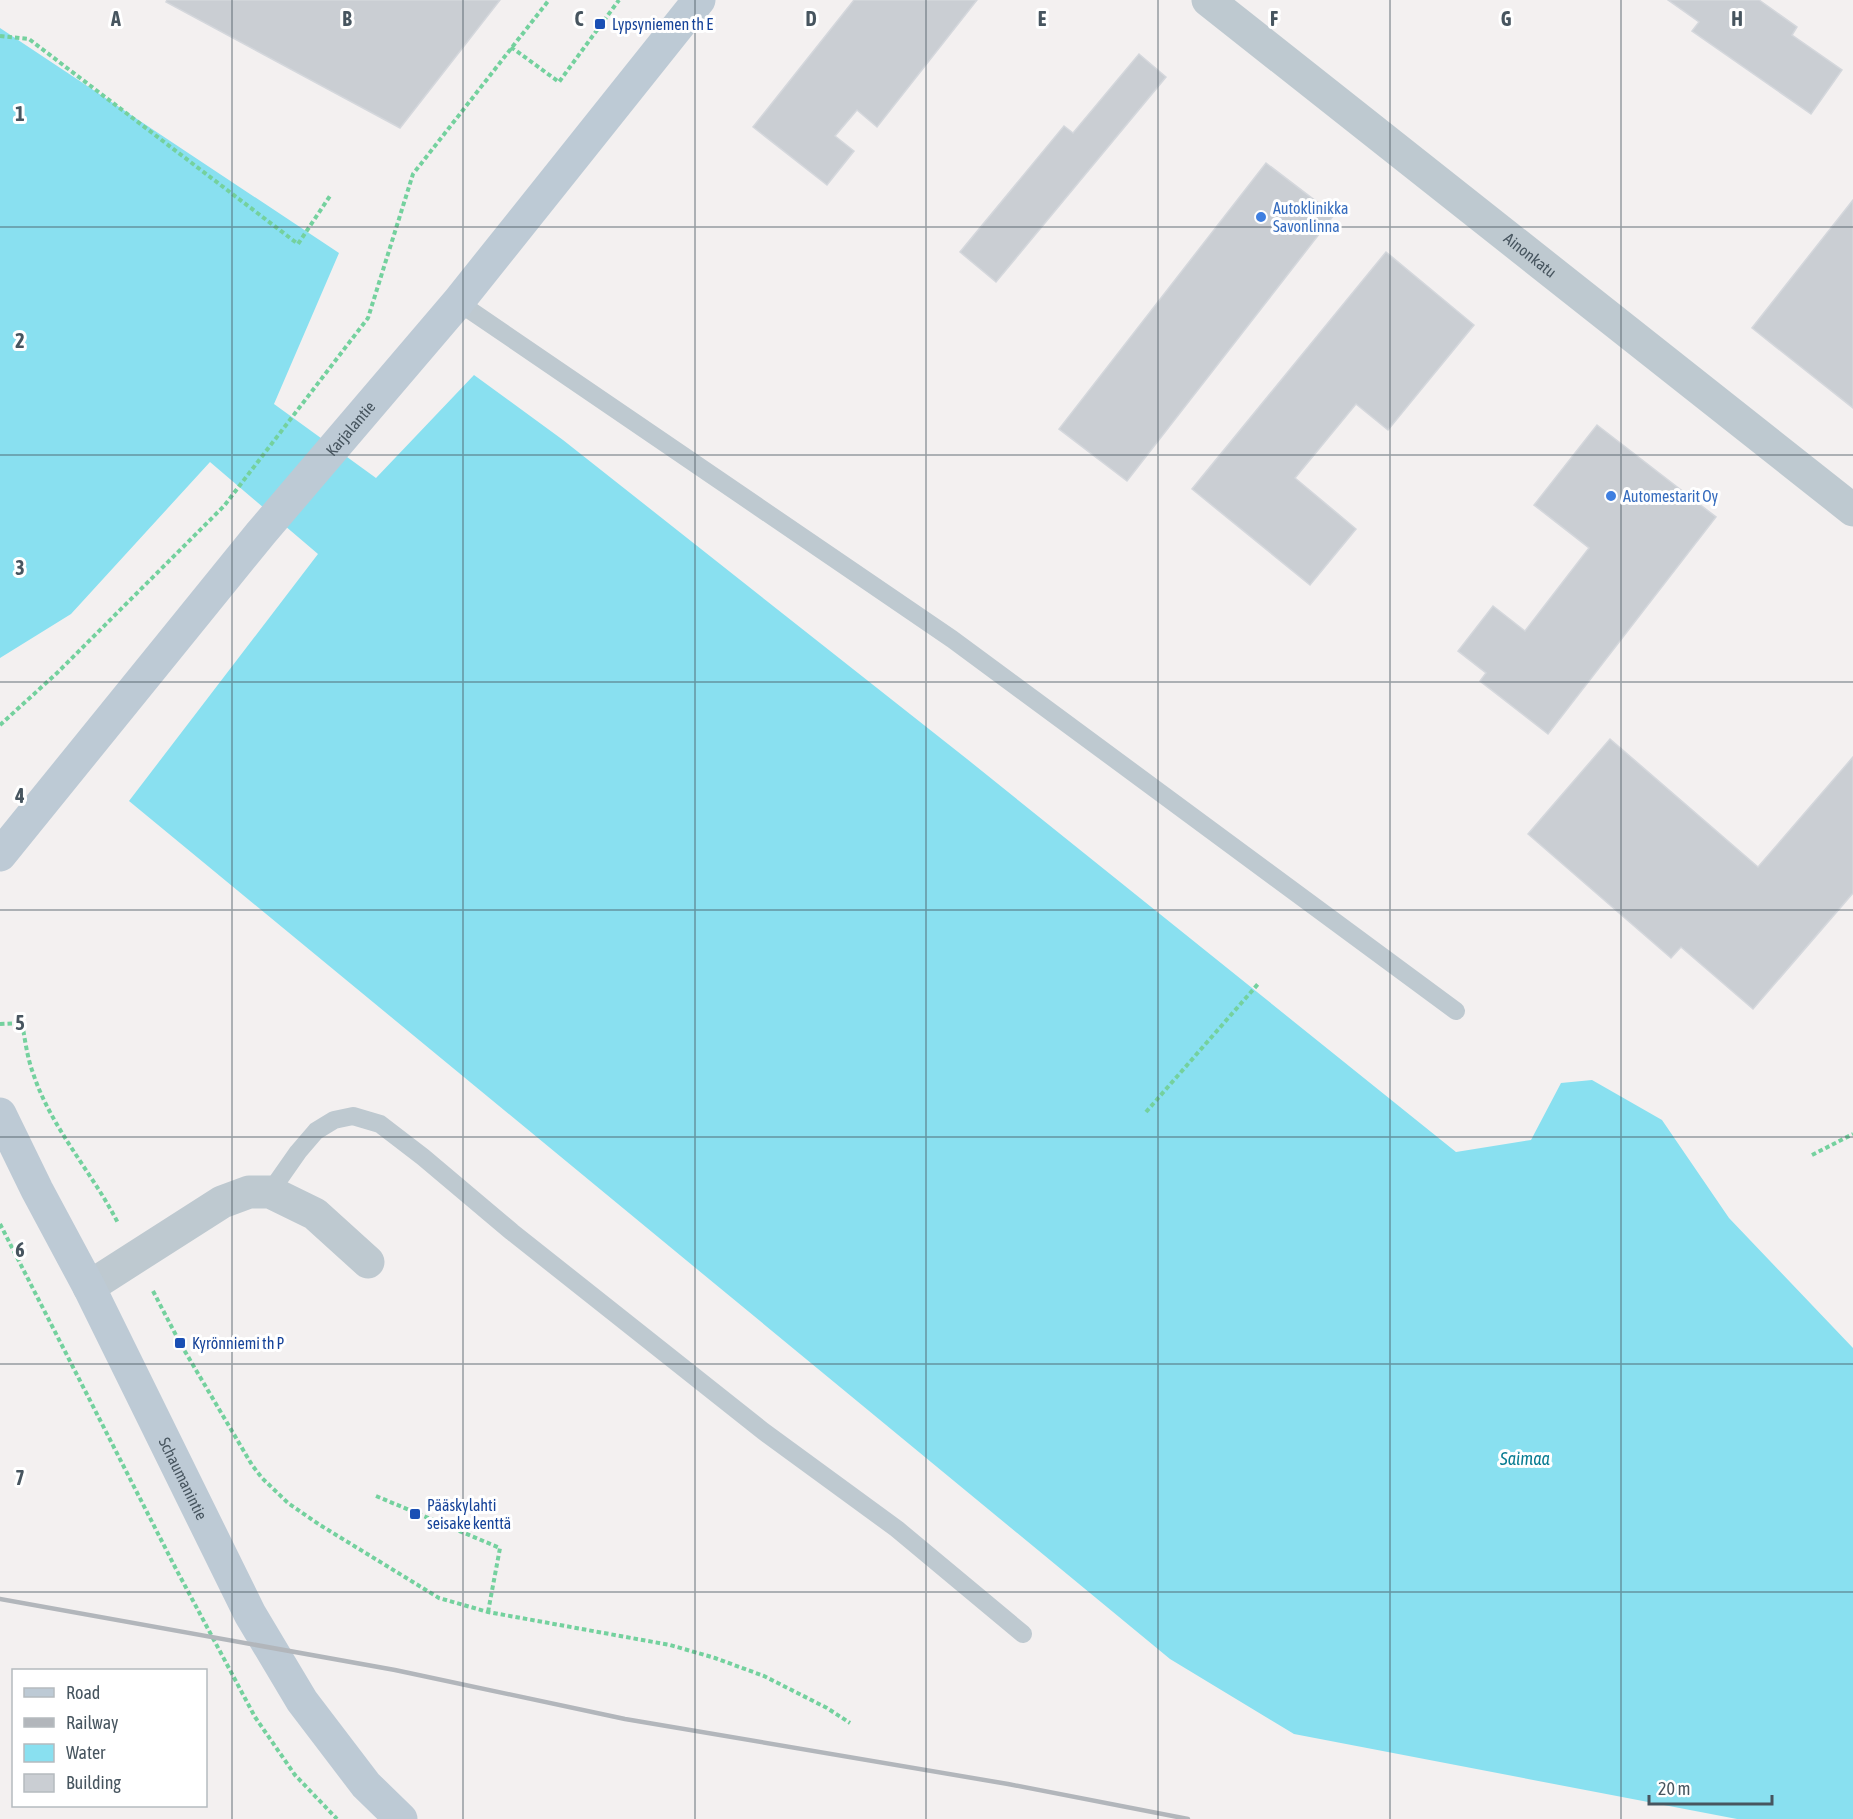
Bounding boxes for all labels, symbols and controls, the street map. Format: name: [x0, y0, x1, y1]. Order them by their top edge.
text: A: [110, 7, 121, 30]
text: B: [342, 7, 352, 30]
text: C: [575, 7, 584, 30]
text: D: [805, 7, 817, 30]
text: E: [1038, 7, 1047, 30]
text: F: [1270, 7, 1278, 30]
text: G: [1501, 7, 1512, 30]
text: H: [1731, 7, 1743, 30]
place label: Lypsyniemen th E: [612, 15, 713, 34]
marker: Lypsyniemen th E: [593, 17, 607, 31]
text: 1: [15, 102, 25, 125]
place label: Autoklinikka Savonlinna: [1273, 199, 1348, 235]
marker: Autoklinikka Savonlinna: [1254, 210, 1268, 224]
street label: Ainonkatu: [1501, 229, 1560, 281]
text: 2: [15, 329, 25, 352]
street label: Karjalantie: [322, 397, 378, 459]
place label: Automestarit Oy: [1623, 487, 1719, 506]
marker: Automestarit Oy: [1604, 489, 1618, 503]
text: 3: [15, 556, 25, 579]
text: 4: [14, 784, 25, 807]
text: 5: [15, 1011, 25, 1034]
text: 6: [15, 1238, 25, 1261]
place label: Kyrönniemi th P: [192, 1334, 285, 1353]
marker: Kyrönniemi th P: [173, 1336, 187, 1350]
street label: Schaumanintie: [155, 1434, 211, 1523]
water label: Saimaa: [1499, 1448, 1551, 1469]
text: 7: [15, 1466, 25, 1489]
place label: Pääskylahti seisake kenttä: [427, 1496, 511, 1532]
marker: Pääskylahti seisake kenttä: [408, 1507, 422, 1521]
legend: [12, 1669, 207, 1807]
text: Road: [66, 1682, 100, 1703]
text: Railway: [66, 1712, 118, 1733]
text: Water: [66, 1742, 106, 1763]
scale bar: [1649, 1768, 1772, 1806]
text: Building: [66, 1772, 121, 1793]
text: 20 m: [1658, 1778, 1690, 1799]

